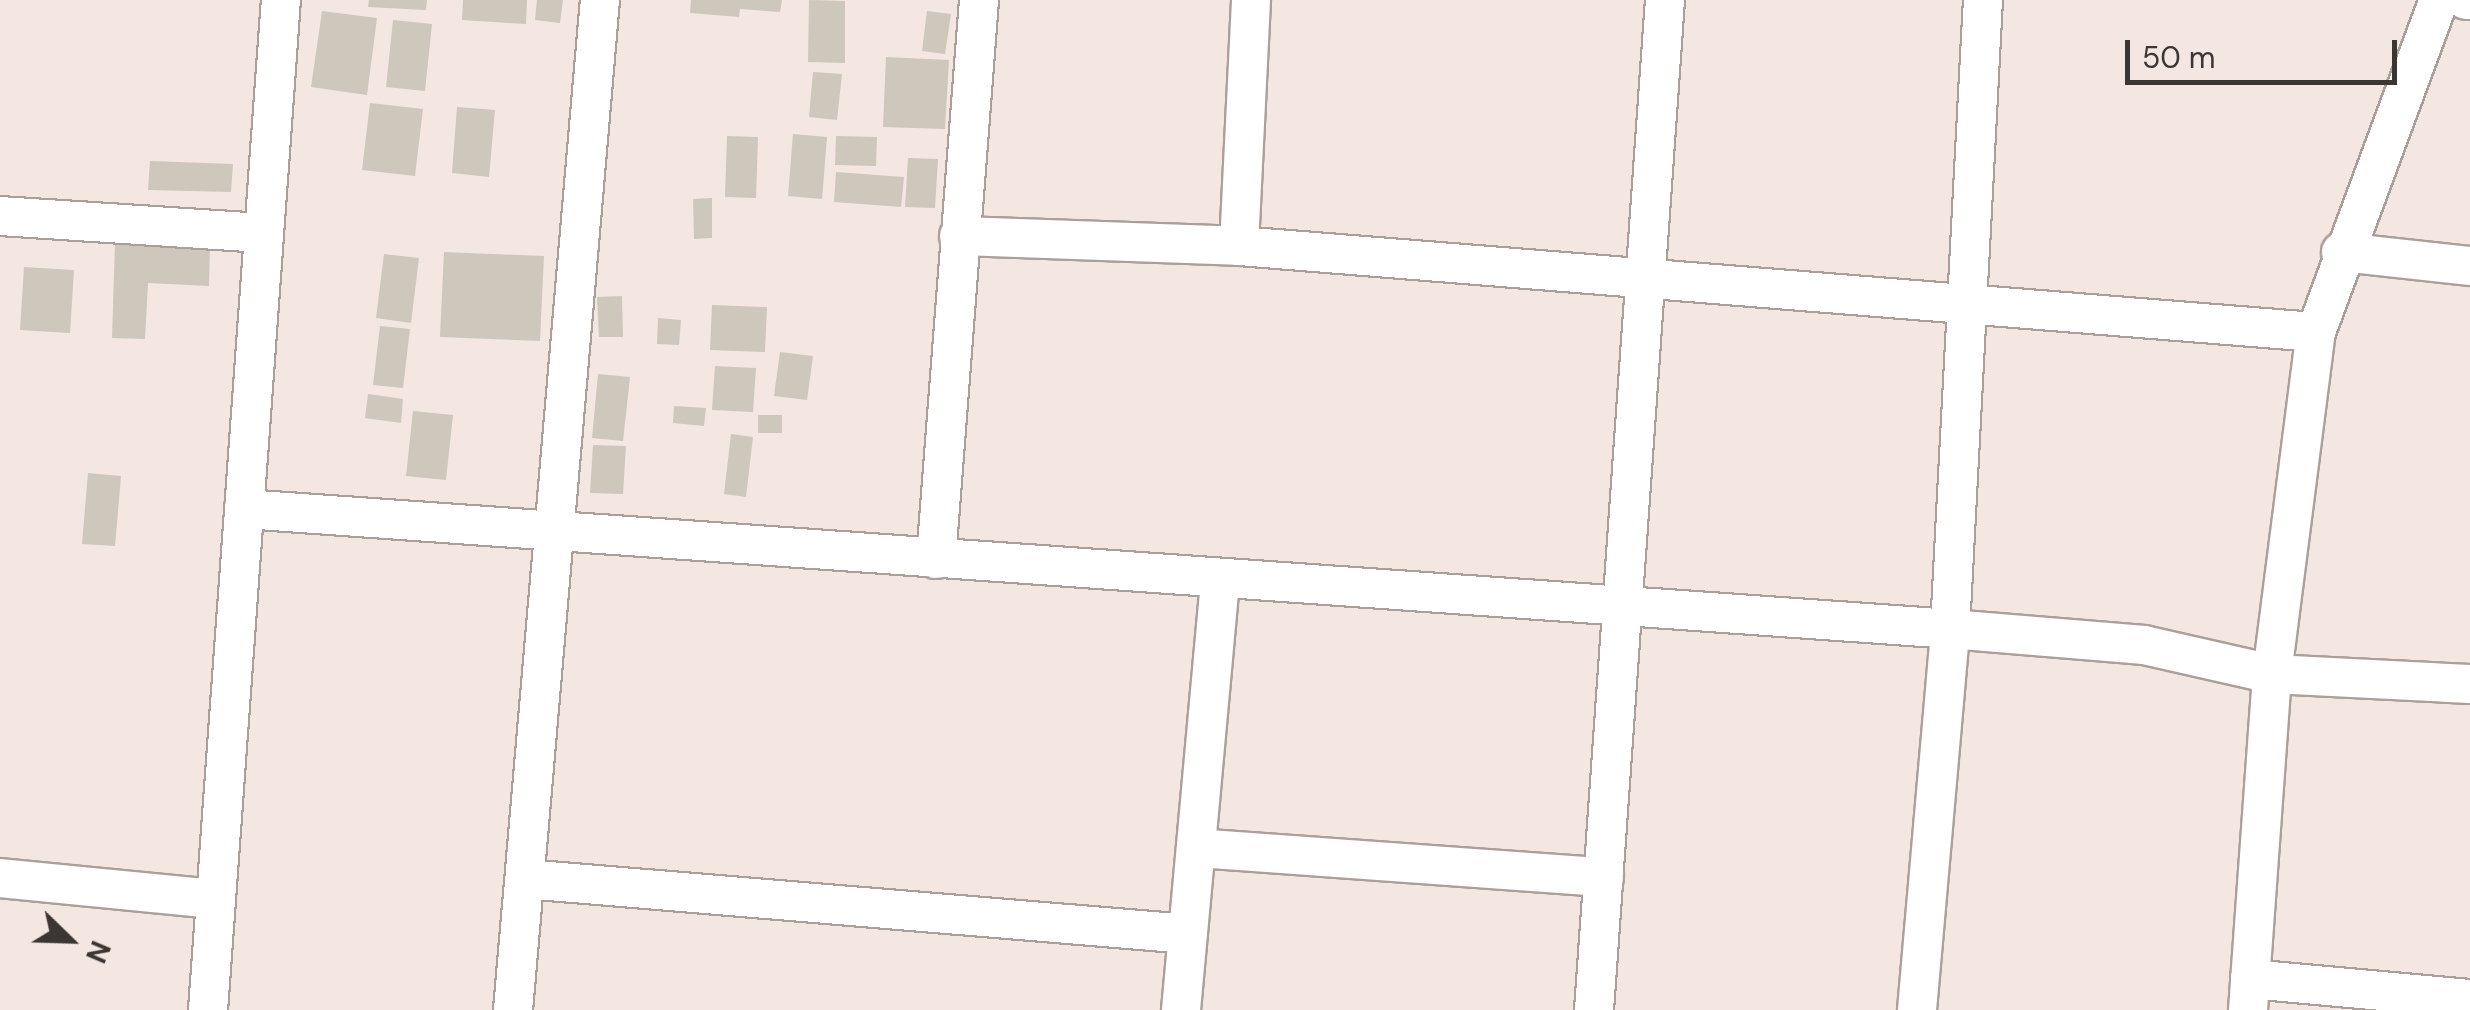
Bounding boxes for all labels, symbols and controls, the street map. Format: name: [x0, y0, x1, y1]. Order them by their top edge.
scale bar: [2130, 20, 2402, 82]
text: 50 m: [2142, 38, 2216, 77]
north arrow: [20, 890, 120, 990]
text: N: [77, 935, 119, 969]

